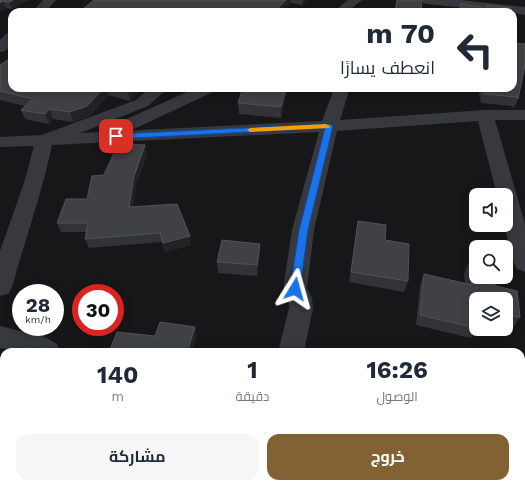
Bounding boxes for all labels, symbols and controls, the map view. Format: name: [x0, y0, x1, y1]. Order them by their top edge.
text: 70 m: [366, 17, 435, 50]
icon: left: [449, 24, 501, 76]
text: انعطف يسارًا: [340, 57, 435, 78]
pin: [99, 119, 133, 153]
icon: arrive: [105, 125, 127, 147]
map controls: [469, 188, 513, 336]
button: sound: [469, 188, 513, 232]
button: search: [469, 240, 513, 284]
position arrow: [274, 268, 316, 310]
speed limit sign: 30: [72, 284, 124, 336]
button: layers: [469, 292, 513, 336]
text: 28: [26, 293, 50, 317]
text: km/h: [25, 314, 51, 325]
text: 1: [247, 356, 258, 384]
text: 16:26: [366, 356, 428, 384]
text: 140: [97, 361, 138, 389]
text: m: [112, 389, 124, 404]
text: دقيقة: [236, 389, 269, 404]
text: الوصول: [376, 389, 418, 404]
button: مشاركة: [16, 434, 259, 480]
button: خروج: [267, 434, 509, 480]

